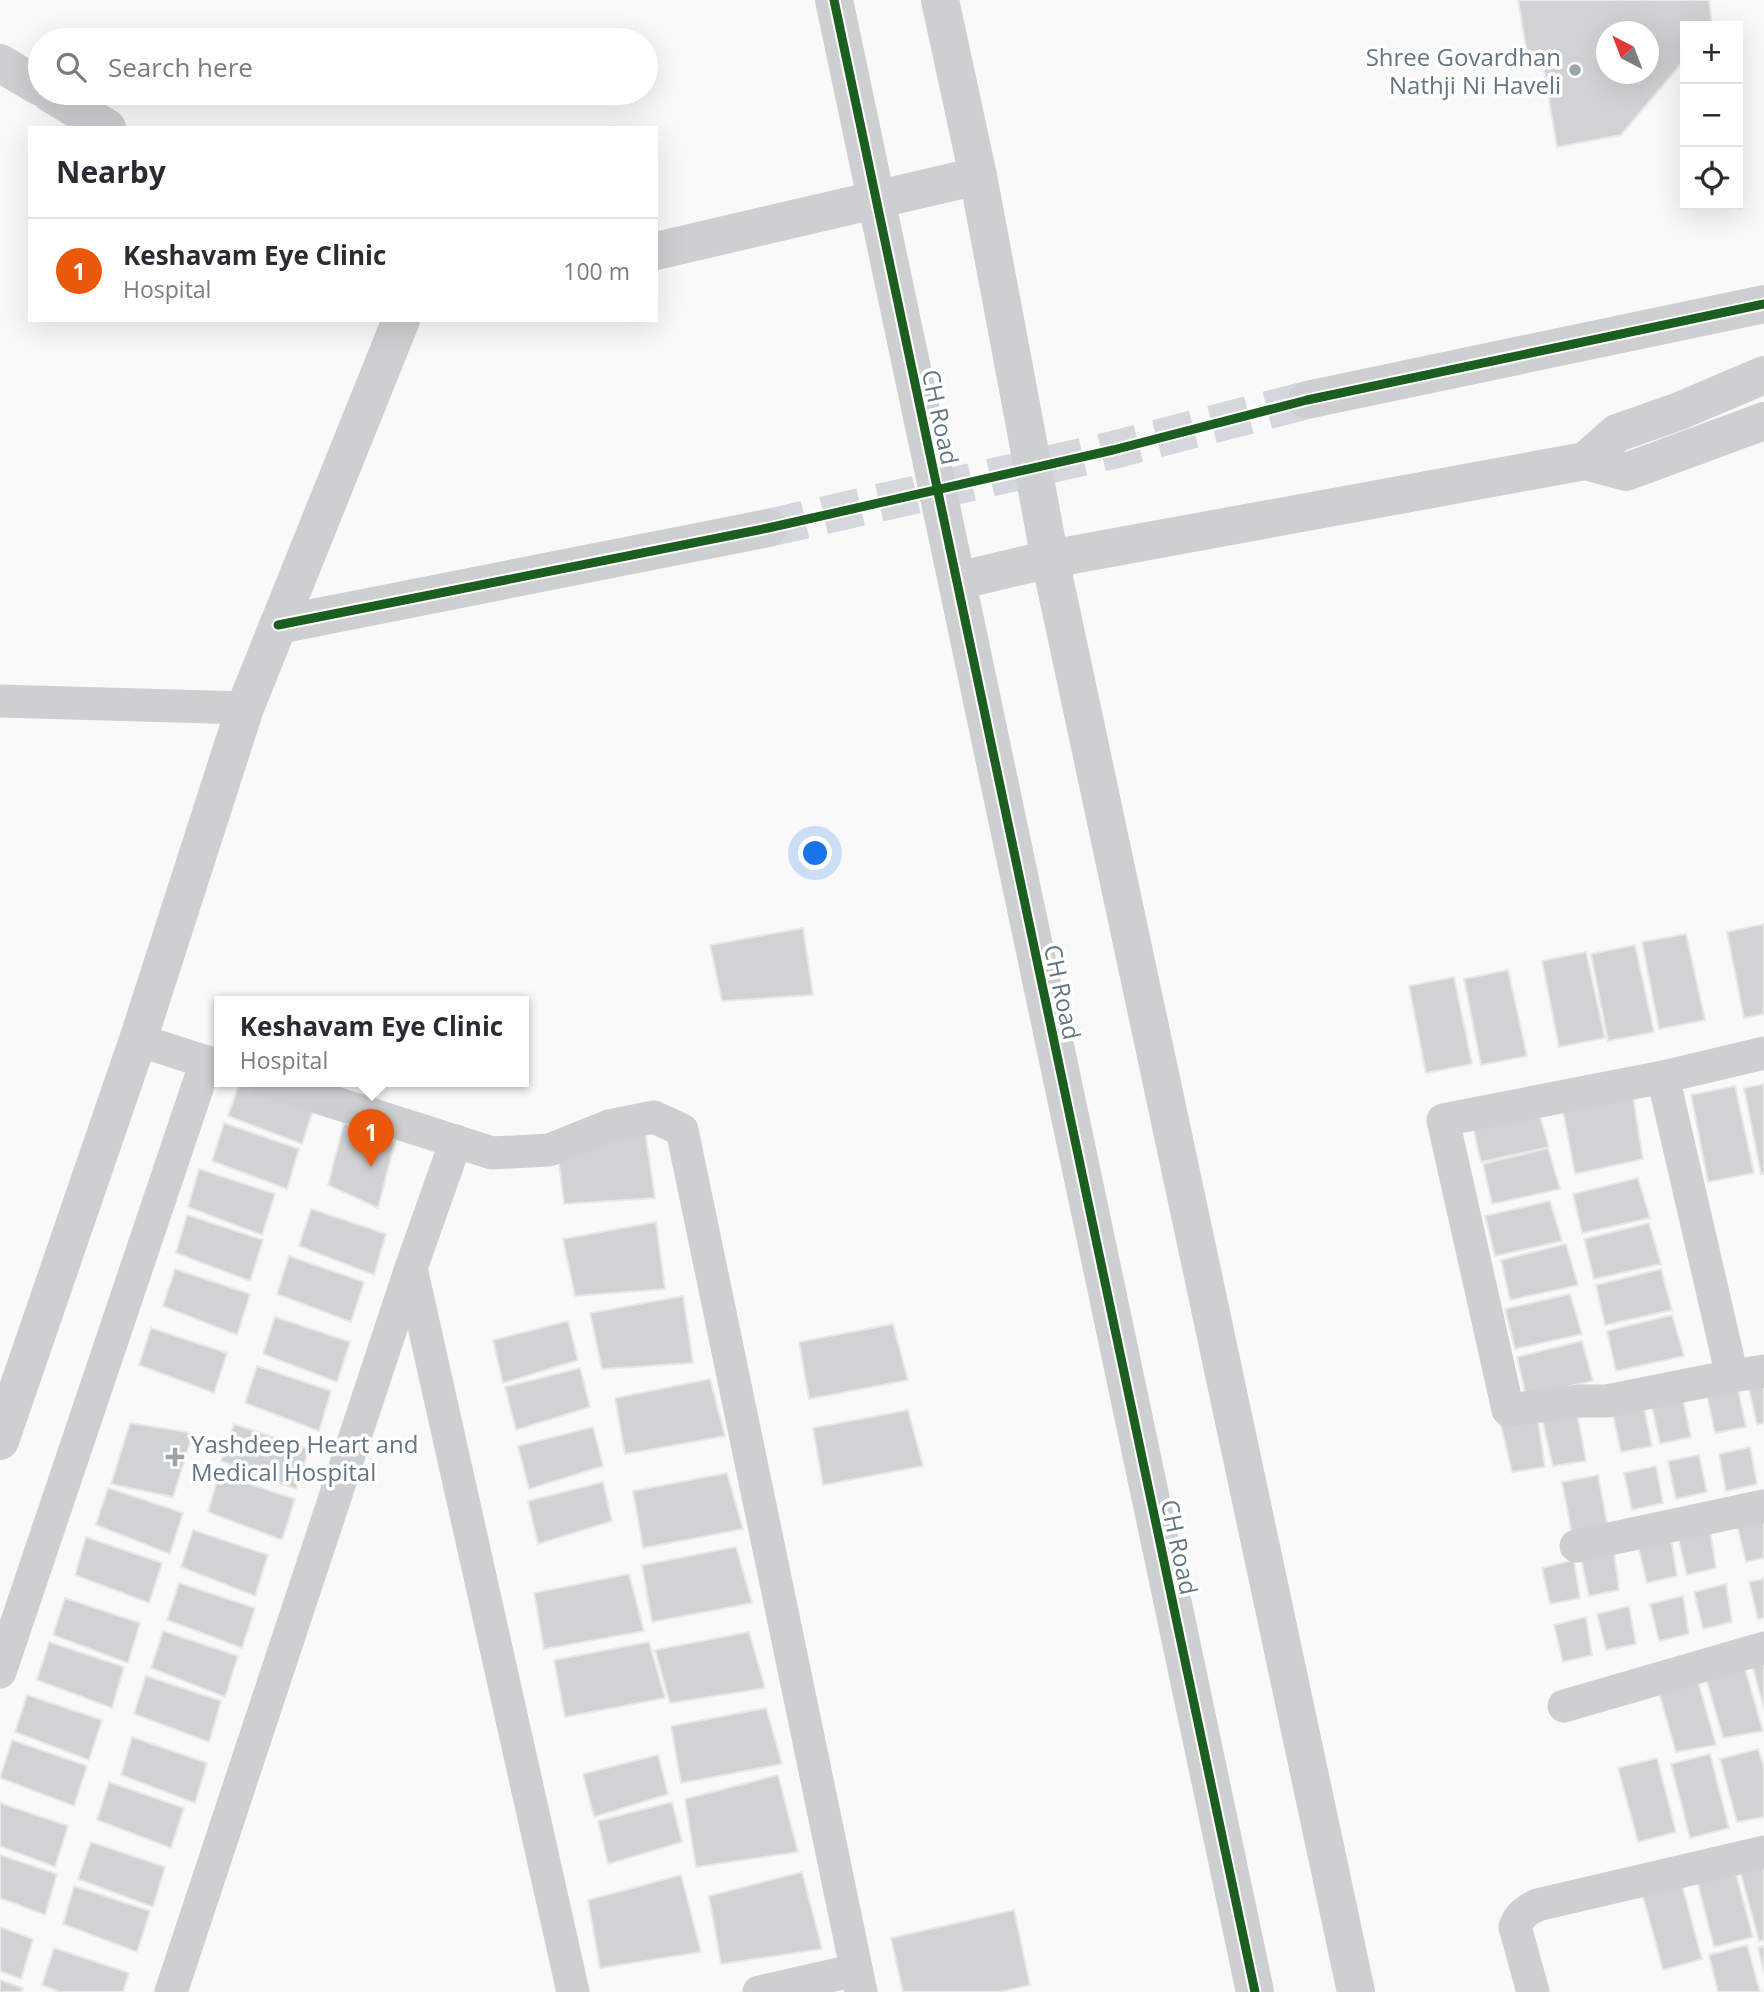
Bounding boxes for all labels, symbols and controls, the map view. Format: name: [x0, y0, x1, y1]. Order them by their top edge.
north arrow: [1596, 21, 1659, 84]
map controls: [1680, 21, 1743, 210]
button: +: [1680, 21, 1743, 84]
search box: [28, 28, 658, 105]
place label: Shree Govardhan Nathji Ni Haveli: [1366, 40, 1561, 101]
icon: search: [52, 48, 90, 86]
text: Search here: [108, 49, 253, 85]
marker: Shree Govardhan Nathji Ni Haveli: [1567, 62, 1583, 78]
button: −: [1680, 84, 1743, 147]
button: locate: [1680, 147, 1743, 210]
text: Nearby: [56, 151, 166, 192]
text: Keshavam Eye Clinic: [123, 237, 386, 273]
text: 1: [72, 255, 86, 287]
text: 100 m: [563, 255, 630, 287]
text: Hospital: [123, 273, 211, 305]
street label: CH Road: [915, 366, 967, 468]
your location: [798, 836, 832, 870]
street label: CH Road: [1037, 941, 1089, 1043]
popup: [214, 996, 529, 1087]
text: Keshavam Eye Clinic: [240, 1008, 503, 1044]
text: Hospital: [240, 1044, 328, 1076]
pin: 1: [348, 1109, 394, 1167]
place label: Yashdeep Heart and Medical Hospital: [191, 1427, 418, 1488]
marker: Yashdeep Heart and Medical Hospital: [165, 1447, 185, 1467]
street label: CH Road: [1154, 1496, 1206, 1598]

